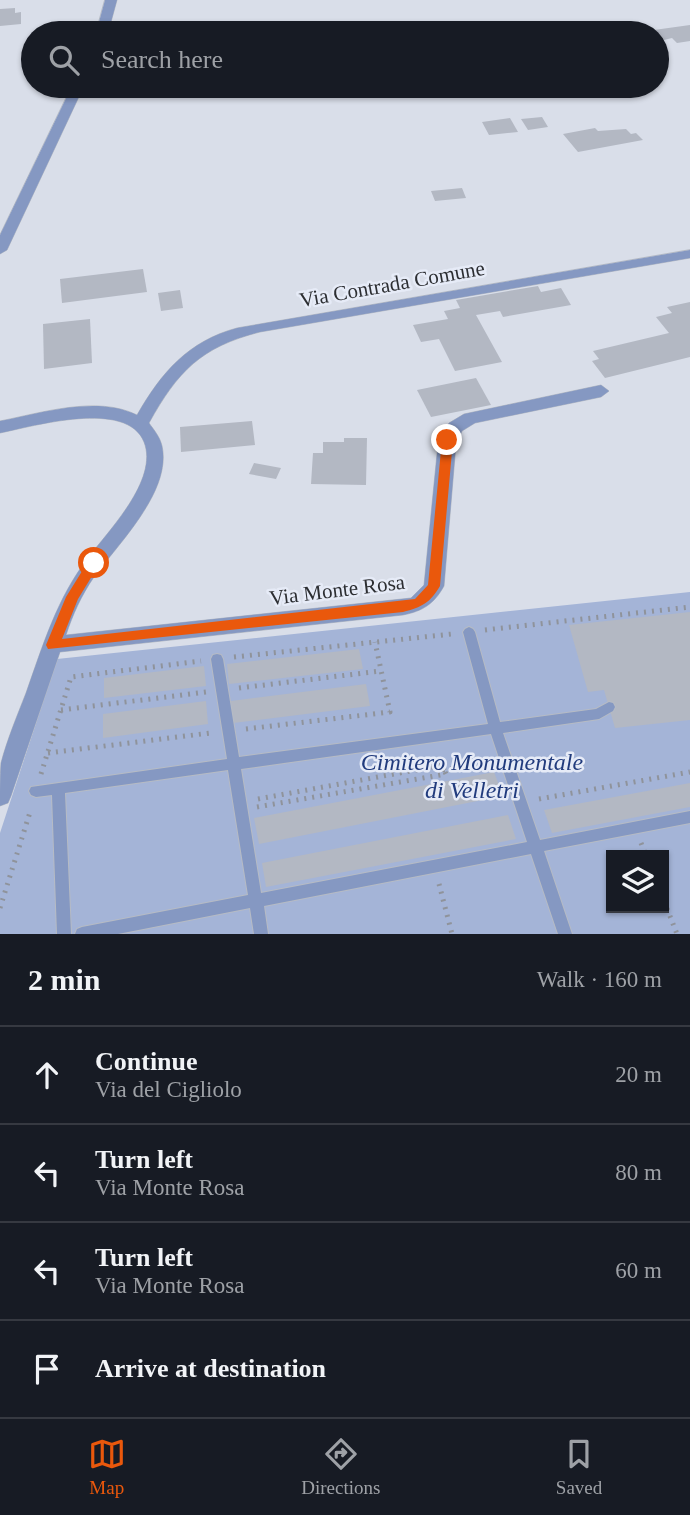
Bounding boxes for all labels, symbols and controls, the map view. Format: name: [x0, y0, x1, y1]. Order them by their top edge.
search box: [21, 21, 669, 98]
icon: search: [45, 41, 83, 79]
text: Search here: [101, 45, 223, 74]
street label: Via Contrada Comune: [297, 256, 487, 312]
route end: [431, 424, 462, 455]
route start: [78, 547, 109, 578]
street label: Via Monte Rosa: [268, 570, 407, 610]
park label: Cimitero Monumentale di Velletri: [361, 749, 584, 803]
map controls: [606, 850, 669, 913]
button: layers: [606, 850, 669, 913]
text: 2 min: [28, 963, 101, 996]
text: Walk · 160 m: [537, 967, 662, 992]
text: Continue: [95, 1047, 198, 1076]
icon: ahead: [28, 1056, 66, 1094]
text: 20 m: [615, 1062, 662, 1087]
text: Via del Cigliolo: [95, 1077, 242, 1102]
text: Turn left: [95, 1145, 193, 1174]
icon: left: [28, 1154, 66, 1192]
text: 80 m: [615, 1160, 662, 1185]
text: Via Monte Rosa: [95, 1175, 244, 1200]
text: Turn left: [95, 1243, 193, 1272]
icon: left: [28, 1252, 66, 1290]
text: 60 m: [615, 1258, 662, 1283]
text: Via Monte Rosa: [95, 1273, 244, 1298]
icon: arrive: [28, 1350, 66, 1388]
text: Arrive at destination: [95, 1354, 326, 1383]
tab: Map: [88, 1435, 126, 1499]
tab: Directions: [301, 1435, 380, 1499]
tab: Saved: [556, 1435, 602, 1499]

